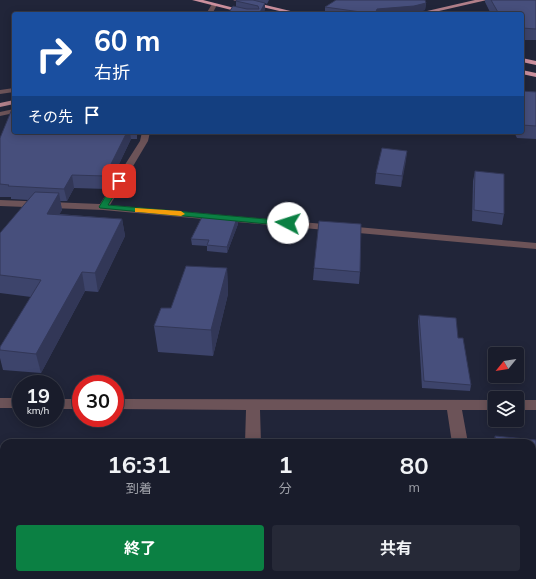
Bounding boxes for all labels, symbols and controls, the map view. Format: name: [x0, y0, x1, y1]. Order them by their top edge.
text: 60 m: [94, 23, 160, 58]
icon: right: [28, 28, 80, 80]
text: 右折: [94, 61, 130, 84]
icon: arrive: [81, 104, 103, 126]
text: その先: [28, 107, 73, 126]
pin: [102, 164, 136, 198]
icon: arrive: [108, 170, 130, 192]
position arrow: [267, 202, 309, 244]
north arrow: [488, 347, 524, 383]
map controls: [488, 347, 524, 427]
speed limit sign: 30: [72, 375, 124, 427]
text: 19: [26, 383, 50, 408]
button: layers: [488, 391, 524, 427]
text: km/h: [27, 404, 49, 417]
text: 16:31: [107, 449, 171, 479]
text: 1: [278, 449, 293, 479]
text: 80: [400, 450, 429, 480]
text: m: [409, 479, 420, 495]
text: 到着: [126, 480, 152, 496]
text: 分: [279, 480, 292, 496]
button: 終了: [16, 525, 264, 571]
button: 共有: [272, 525, 520, 571]

